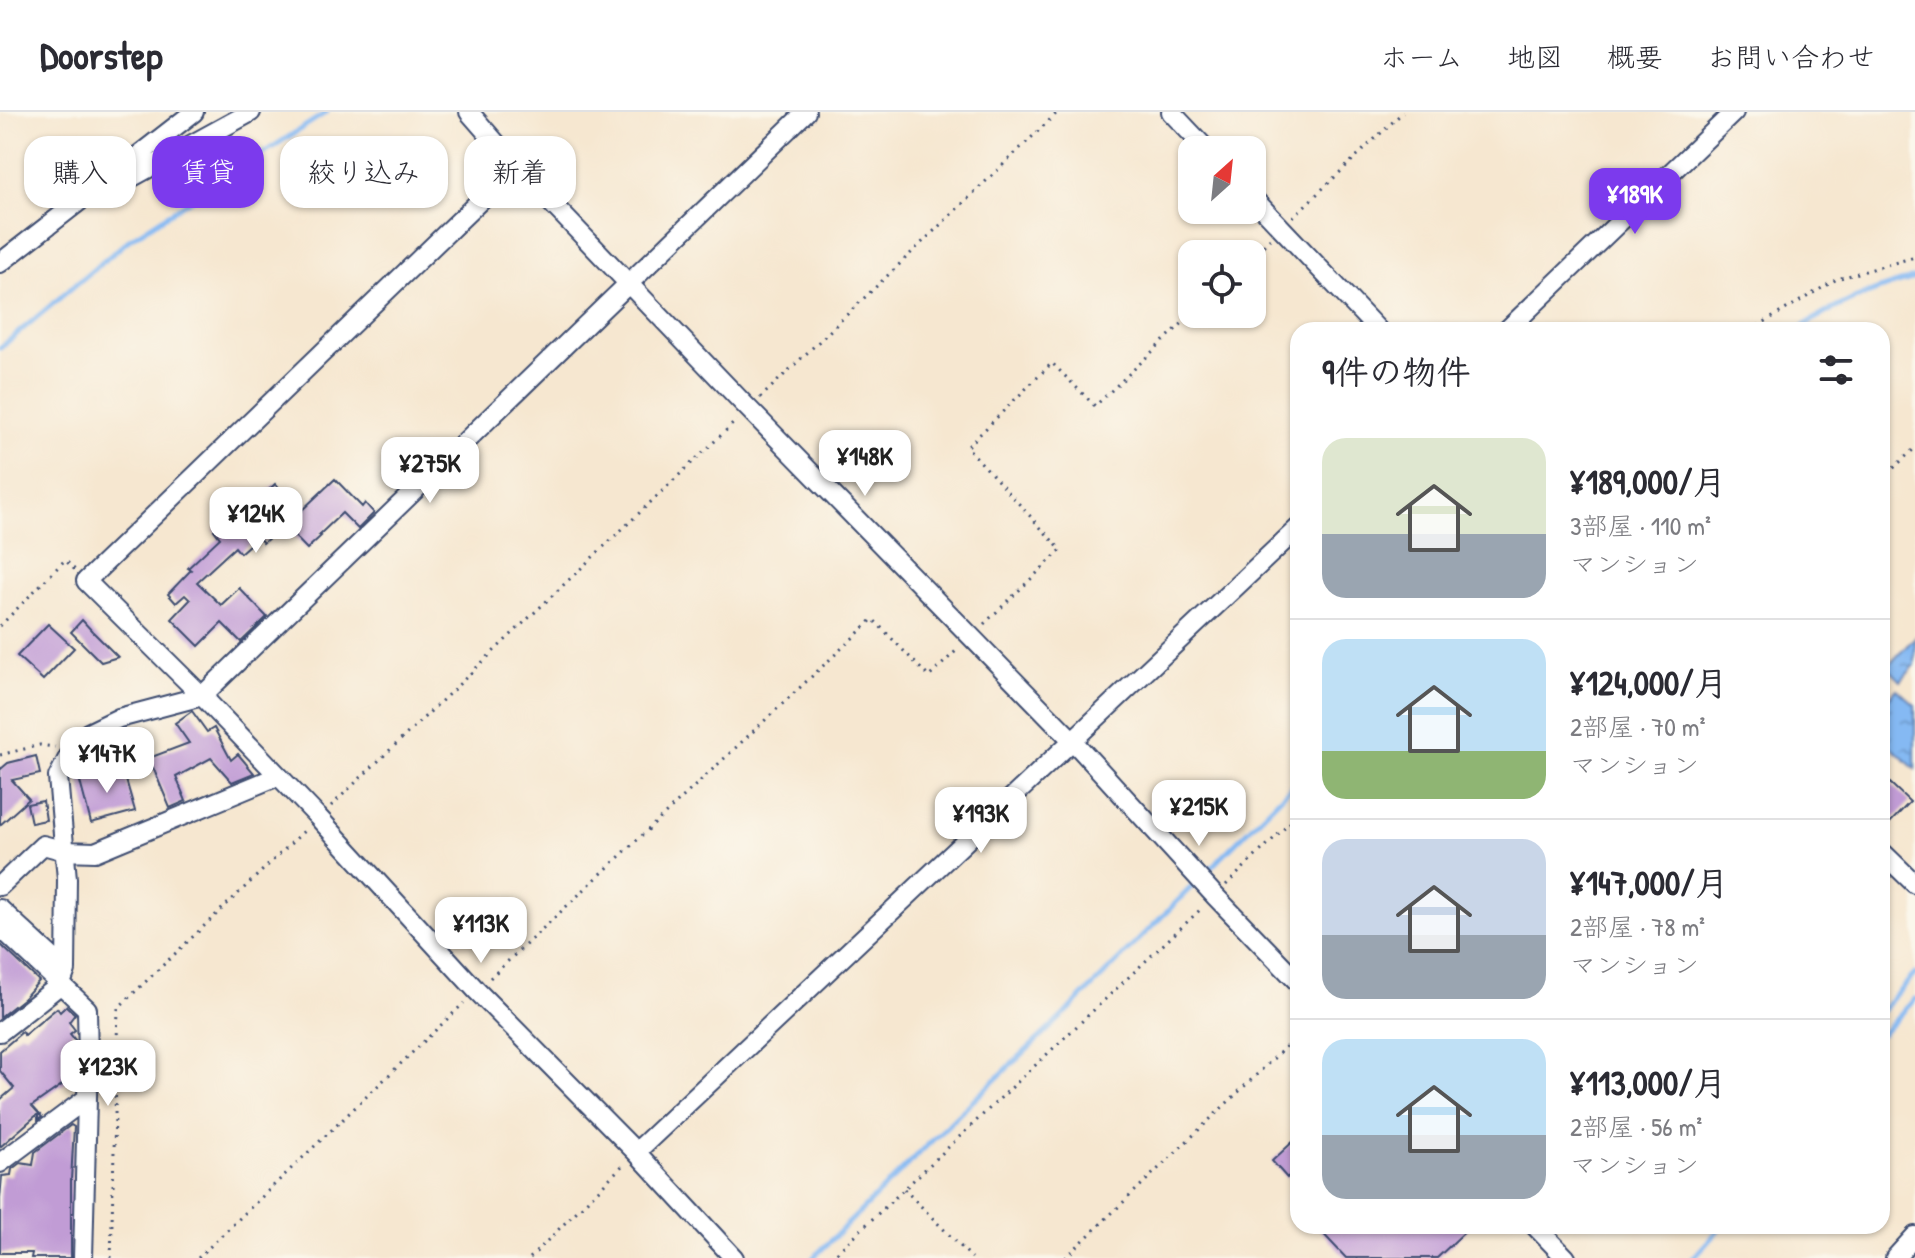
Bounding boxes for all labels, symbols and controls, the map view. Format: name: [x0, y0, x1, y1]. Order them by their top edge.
text: Doorstep: [40, 29, 162, 81]
text: ホーム: [1380, 38, 1463, 76]
text: 地図: [1507, 38, 1563, 76]
text: 概要: [1607, 38, 1663, 76]
text: お問い合わせ: [1707, 38, 1875, 76]
chip: 購入: [24, 136, 136, 208]
chip: 賃貸: [152, 136, 264, 208]
chip: 絞り込み: [280, 136, 448, 208]
chip: 新着: [464, 136, 576, 208]
north arrow: [1178, 136, 1266, 224]
map controls: [1178, 136, 1266, 328]
pin: ¥189K: [1579, 168, 1691, 236]
text: ¥189K: [1607, 176, 1663, 211]
button: locate: [1178, 240, 1266, 328]
icon: filters: [1814, 348, 1858, 392]
text: 9件の物件: [1322, 349, 1470, 395]
pin: ¥148K: [809, 430, 921, 498]
pin: ¥275K: [374, 437, 486, 505]
text: ¥148K: [837, 438, 893, 473]
text: ¥275K: [399, 445, 461, 480]
text: ¥189,000/月: [1570, 459, 1726, 505]
icon: home: [1386, 470, 1482, 566]
pin: ¥124K: [200, 487, 312, 555]
text: ¥124K: [227, 495, 285, 530]
text: 3部屋 · 110 m²: [1570, 508, 1711, 543]
text: マンション: [1570, 546, 1699, 581]
text: ¥124,000/月: [1570, 660, 1728, 706]
icon: home: [1386, 671, 1482, 767]
text: 2部屋 · 70 m²: [1570, 709, 1706, 744]
pin: ¥147K: [51, 727, 163, 795]
text: ¥147K: [78, 735, 136, 770]
text: マンション: [1570, 747, 1699, 782]
pin: ¥215K: [1143, 780, 1255, 848]
pin: ¥193K: [925, 787, 1037, 855]
text: ¥215K: [1170, 788, 1228, 823]
text: ¥193K: [953, 795, 1009, 830]
text: ¥147,000/月: [1570, 860, 1729, 906]
icon: home: [1386, 871, 1482, 967]
pin: ¥113K: [425, 897, 537, 965]
text: ¥113K: [453, 905, 509, 940]
text: 2部屋 · 78 m²: [1570, 909, 1705, 944]
text: マンション: [1570, 947, 1699, 982]
pin: ¥123K: [52, 1040, 164, 1108]
text: ¥123K: [79, 1048, 137, 1083]
text: ¥113,000/月: [1570, 1060, 1727, 1106]
icon: home: [1386, 1071, 1482, 1167]
text: 2部屋 · 56 m²: [1570, 1109, 1702, 1144]
text: マンション: [1570, 1147, 1699, 1182]

